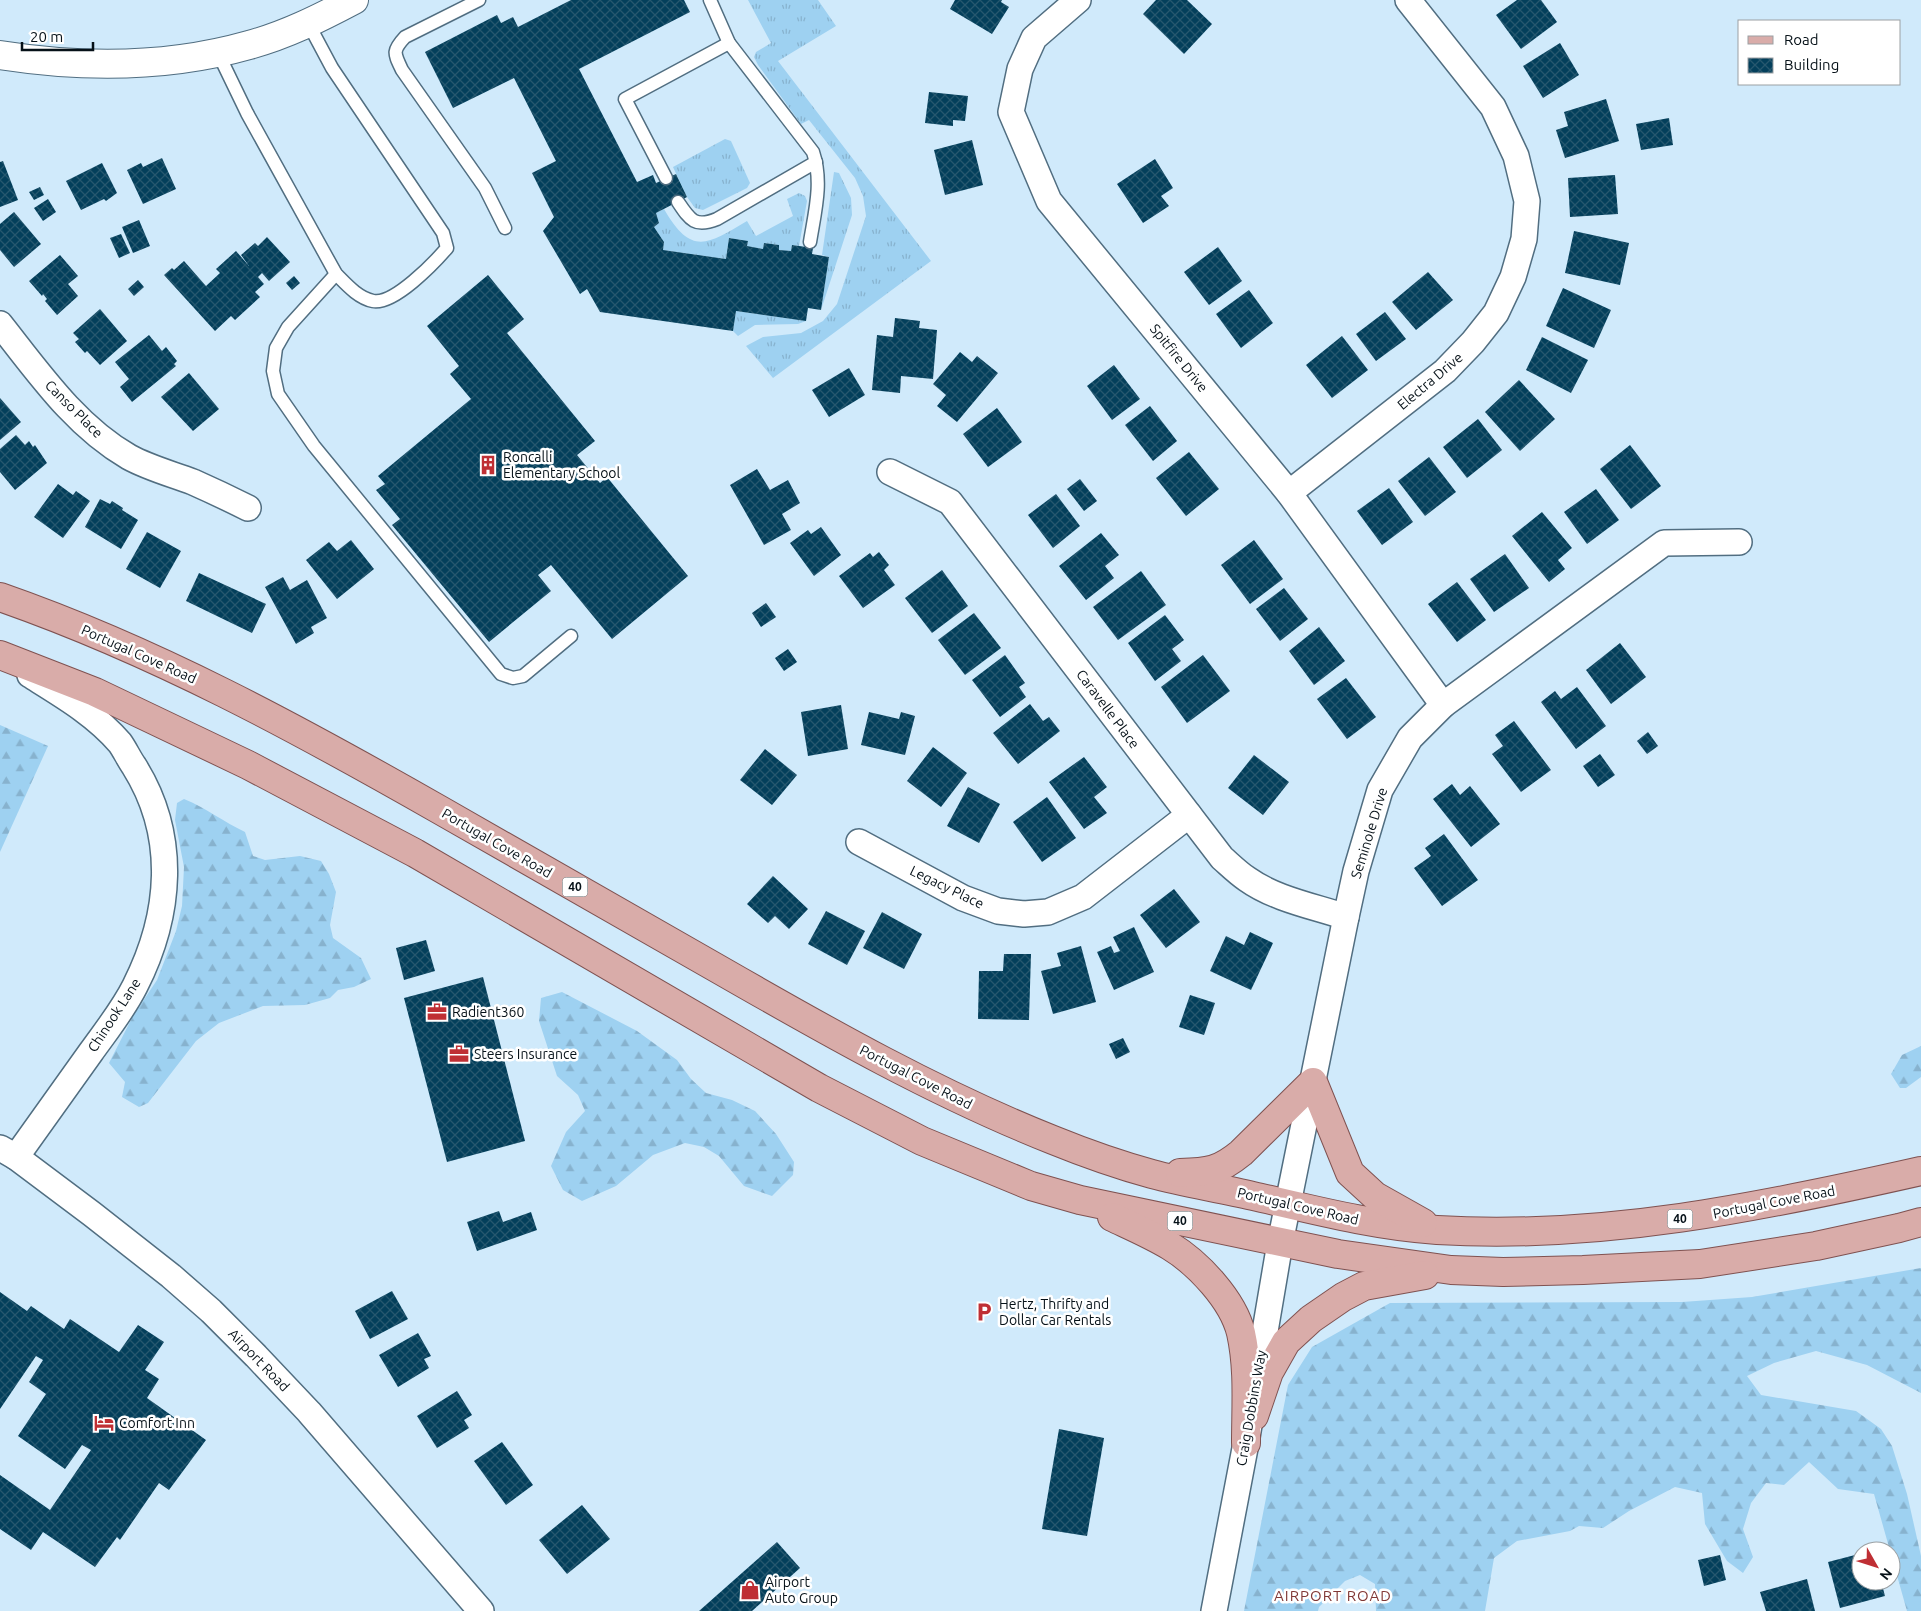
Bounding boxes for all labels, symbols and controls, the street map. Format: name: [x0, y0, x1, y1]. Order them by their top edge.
scale bar: [22, 20, 94, 52]
legend: [1738, 20, 1901, 85]
text: 20 m: [30, 28, 63, 45]
text: Road: [1784, 31, 1819, 48]
text: Building: [1784, 56, 1839, 73]
street label: Spitfire Drive: [1147, 321, 1211, 395]
street label: Electra Drive: [1394, 349, 1466, 413]
street label: Canso Place: [42, 377, 106, 441]
place label: Roncalli Elementary School: [503, 449, 621, 481]
building icon: Roncalli Elementary School: [477, 454, 499, 476]
street label: Portugal Cove Road: [79, 621, 199, 687]
street label: Caravelle Place: [1073, 666, 1143, 752]
street label: Seminole Drive: [1348, 786, 1390, 880]
street label: Portugal Cove Road: [439, 805, 555, 881]
street label: Legacy Place: [907, 862, 987, 912]
road number: 40: [562, 878, 588, 896]
street label: Chinook Lane: [84, 975, 144, 1055]
office icon: Radient360: [426, 1001, 448, 1023]
place label: Radient360: [452, 1004, 524, 1020]
street label: Portugal Cove Road: [857, 1042, 975, 1112]
office icon: Steers Insurance: [448, 1043, 470, 1065]
place label: Steers Insurance: [474, 1046, 577, 1062]
street label: Portugal Cove Road: [1712, 1182, 1836, 1222]
street label: Portugal Cove Road: [1236, 1184, 1360, 1228]
road number: 40: [1668, 1210, 1692, 1228]
road number: 40: [1168, 1212, 1192, 1230]
place label: Hertz, Thrifty and Dollar Car Rentals: [999, 1296, 1111, 1328]
parking icon: Hertz, Thrifty and Dollar Car Rentals: [973, 1301, 995, 1323]
street label: Airport Road: [225, 1325, 293, 1395]
street label: Craig Dobbins Way: [1233, 1349, 1269, 1467]
hotel icon: Comfort Inn: [93, 1412, 115, 1434]
place label: Comfort Inn: [119, 1415, 195, 1431]
north arrow: [1851, 1541, 1901, 1591]
text: N: [1877, 1565, 1896, 1583]
place label: Airport Auto Group: [765, 1574, 838, 1606]
shop icon: Airport Auto Group: [739, 1579, 761, 1601]
district label: AIRPORT ROAD: [1274, 1587, 1392, 1604]

